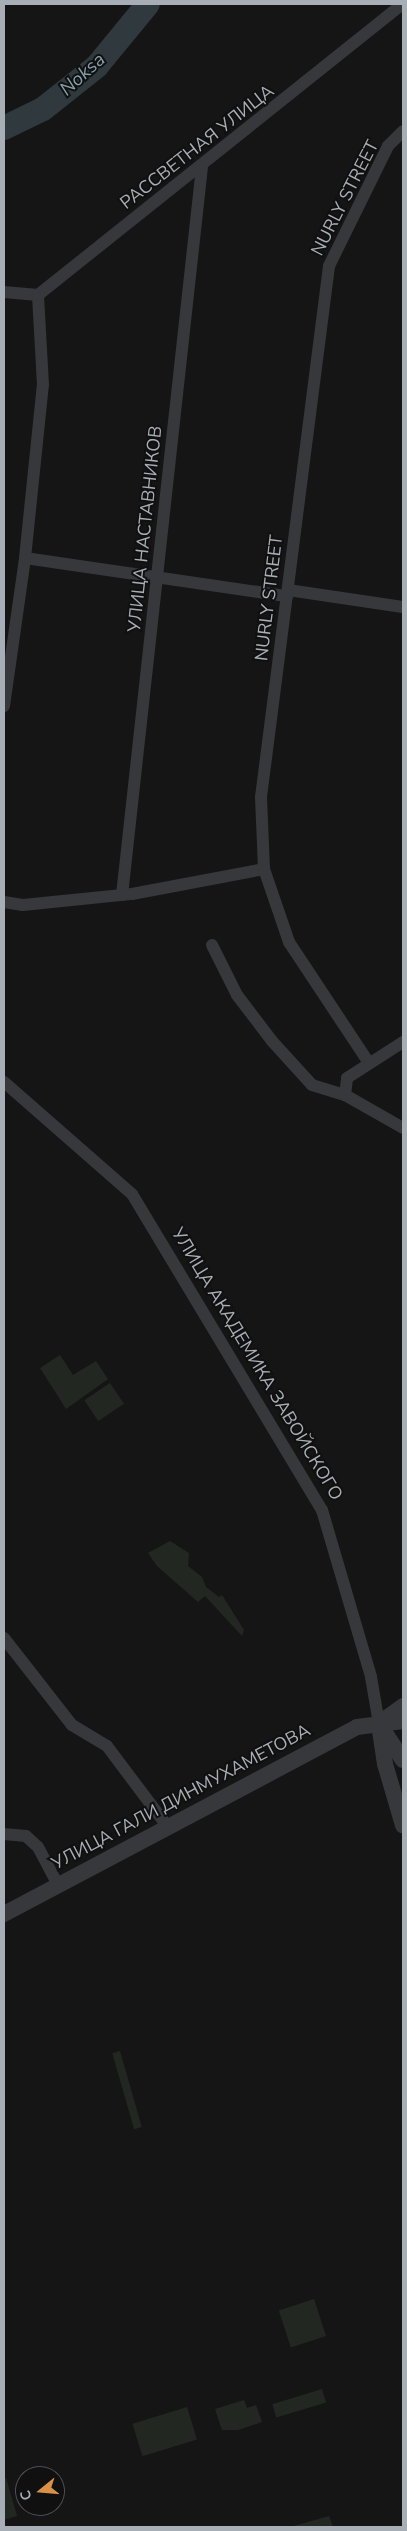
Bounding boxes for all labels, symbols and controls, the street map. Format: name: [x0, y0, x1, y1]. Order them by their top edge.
water label: Noksa: [56, 49, 110, 101]
street label: РАССВЕТНАЯ УЛИЦА: [116, 80, 278, 214]
street label: NURLY STREET: [307, 137, 383, 259]
street label: УЛИЦА НАСТАВНИКОВ: [123, 425, 167, 633]
street label: NURLY STREET: [251, 534, 287, 662]
street label: УЛИЦА АКАДЕМИКА ЗАВОЙСКОГО: [167, 1224, 347, 1504]
street label: УЛИЦА ГАЛИ ДИНМУХАМЕТОВА: [48, 1719, 314, 1875]
north arrow: [15, 2466, 65, 2516]
text: С: [16, 2488, 37, 2503]

